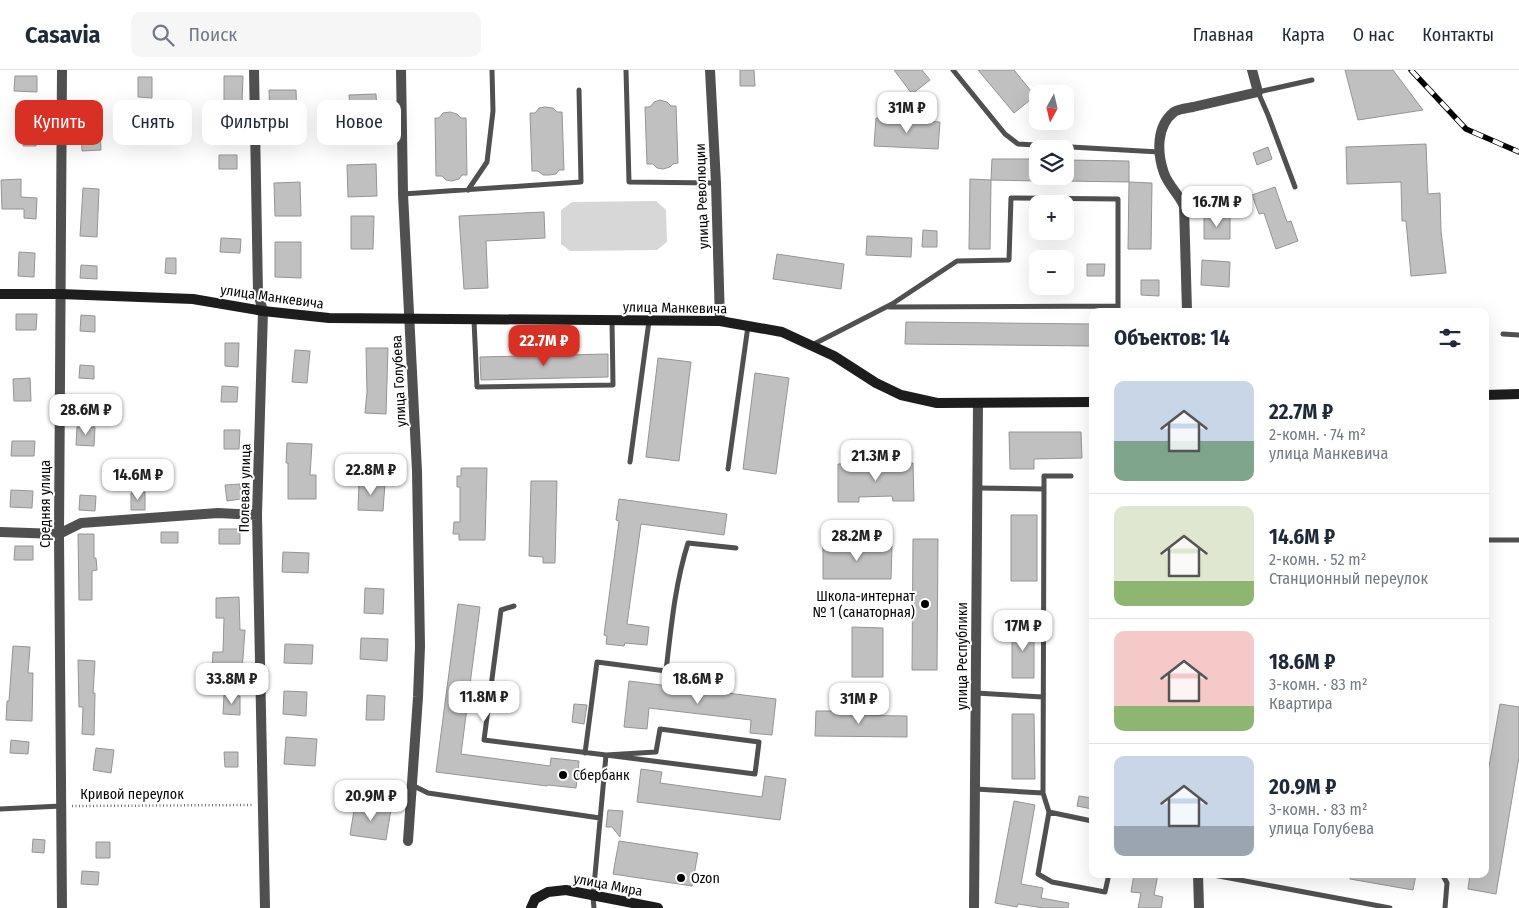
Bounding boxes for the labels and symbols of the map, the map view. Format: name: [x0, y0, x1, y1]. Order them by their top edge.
north arrow: [1029, 85, 1074, 130]
pin: 31M ₽: [872, 92, 942, 134]
street label: улица Революции: [692, 143, 712, 249]
pin: 16.7M ₽: [1171, 186, 1263, 228]
street label: улица Манкевича: [219, 281, 325, 313]
street label: улица Манкевича: [623, 299, 727, 317]
pin: 22.7M ₽: [498, 324, 590, 367]
street label: улица Голубева: [388, 334, 410, 427]
pin: 28.6M ₽: [40, 394, 132, 436]
pin: 21.3M ₽: [830, 440, 922, 482]
street label: Полевая улица: [236, 443, 254, 533]
pin: 22.8M ₽: [325, 454, 417, 496]
pin: 14.6M ₽: [92, 458, 184, 501]
street label: Средняя улица: [37, 460, 54, 548]
pin: 28.2M ₽: [811, 520, 903, 562]
place label: Школа-интернат № 1 (санаторная): [812, 588, 915, 621]
marker: Школа-интернат № 1 (санаторная): [919, 598, 931, 610]
street label: улица Республики: [954, 602, 971, 710]
pin: 17M ₽: [988, 610, 1058, 652]
pin: 33.8M ₽: [186, 662, 278, 705]
pin: 18.6M ₽: [652, 662, 744, 705]
pin: 11.8M ₽: [438, 680, 530, 723]
pin: 31M ₽: [824, 682, 894, 725]
place label: Сбербанк: [573, 767, 630, 784]
marker: Сбербанк: [557, 769, 569, 781]
pin: 20.9M ₽: [325, 780, 417, 822]
street label: Кривой переулок: [80, 786, 184, 803]
street label: улица Мира: [572, 870, 644, 900]
place label: Ozon: [691, 870, 720, 887]
marker: Ozon: [675, 872, 687, 884]

